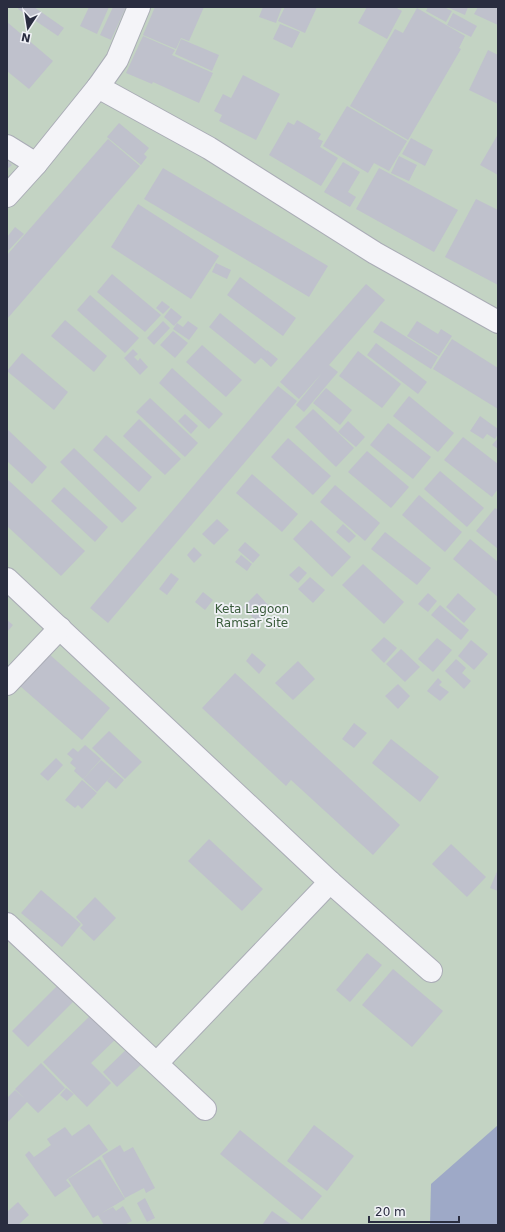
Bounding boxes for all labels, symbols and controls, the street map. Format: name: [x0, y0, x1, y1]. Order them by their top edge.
north arrow: [8, 8, 48, 48]
text: N: [20, 30, 32, 45]
park label: Keta Lagoon Ramsar Site: [215, 602, 289, 630]
scale bar: [369, 1198, 459, 1224]
text: 20 m: [375, 1205, 406, 1219]

